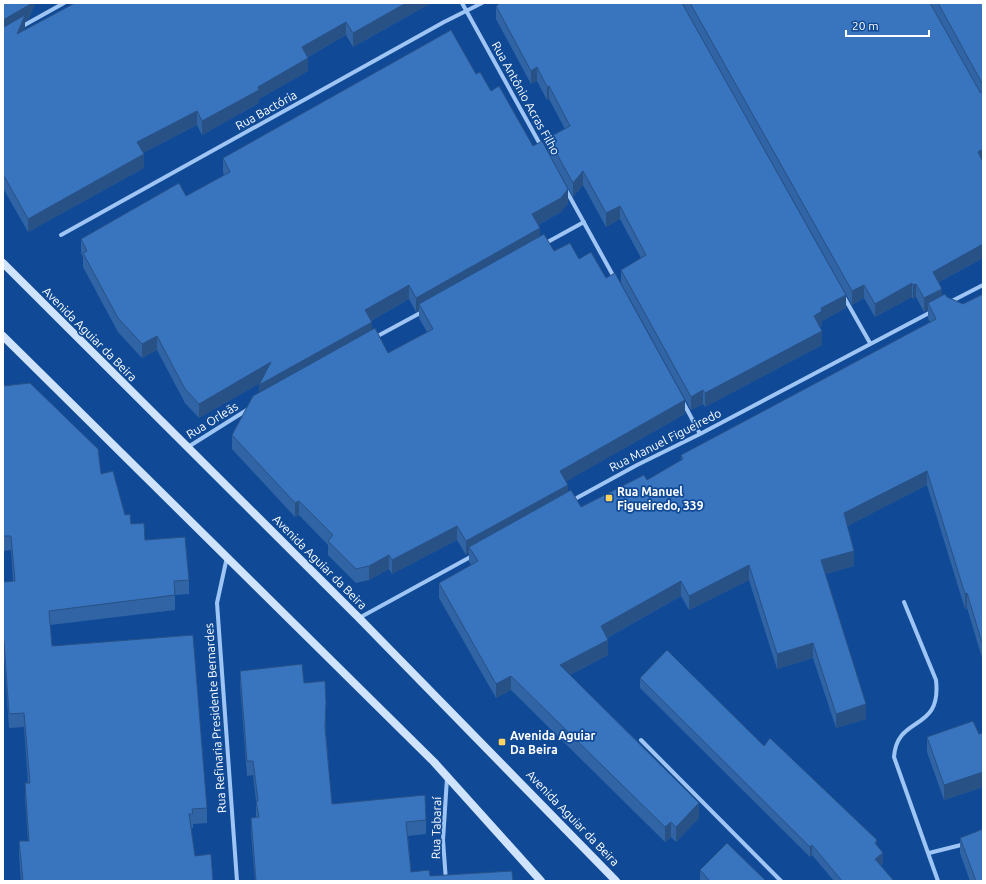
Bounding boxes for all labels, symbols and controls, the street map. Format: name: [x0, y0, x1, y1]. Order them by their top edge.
scale bar: [846, 12, 929, 38]
text: 20 m: [852, 19, 879, 32]
street label: Rua Antônio Acras Filho: [489, 39, 563, 157]
street label: Rua Bactória: [233, 88, 299, 132]
street label: Avenida Aguiar da Beira: [40, 284, 140, 384]
street label: Rua Orleãs: [184, 399, 240, 441]
street label: Rua Manuel Figueiredo: [607, 406, 723, 474]
place label: Rua Manuel Figueiredo, 339: [617, 485, 704, 512]
marker: Rua Manuel Figueiredo, 339: [604, 493, 614, 503]
street label: Avenida Aguiar da Beira: [270, 512, 370, 612]
street label: Rua Refinaria Presidente Bernardes: [202, 623, 228, 813]
place label: Avenida Aguiar Da Beira: [510, 729, 595, 756]
marker: Avenida Aguiar Da Beira: [497, 737, 507, 747]
street label: Avenida Aguiar da Beira: [524, 768, 622, 868]
street label: Rua Tabaraí: [429, 796, 443, 859]

